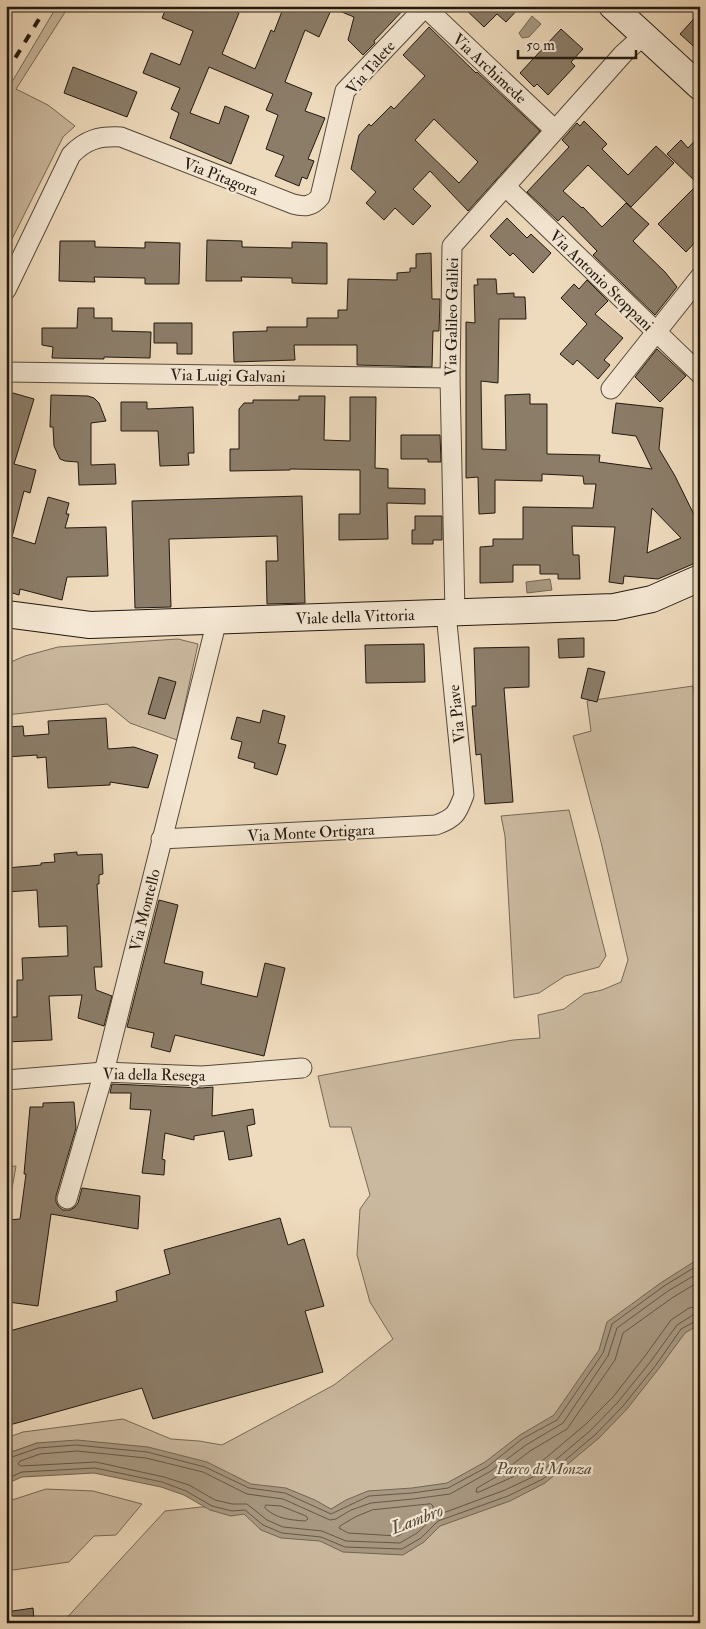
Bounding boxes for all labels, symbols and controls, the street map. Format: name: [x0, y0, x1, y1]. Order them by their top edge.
scale bar: [518, 28, 636, 60]
street label: Via Archimede: [448, 29, 531, 108]
street label: Via Talete: [342, 36, 400, 99]
text: 50 m: [526, 36, 555, 55]
street label: Via Pitagora: [180, 153, 261, 201]
street label: Via Antonio Stoppani: [544, 226, 658, 336]
street label: Via Galileo Galilei: [441, 257, 463, 377]
street label: Via Luigi Galvani: [170, 365, 286, 387]
street label: Viale della Vittoria: [295, 605, 415, 629]
street label: Via Piave: [444, 683, 470, 744]
street label: Via Monte Ortigara: [247, 820, 375, 846]
street label: Via Montello: [125, 867, 165, 954]
street label: Via della Resega: [102, 1064, 206, 1086]
park label: Parco di Monza: [495, 1459, 592, 1479]
water label: Lambro: [387, 1499, 447, 1540]

